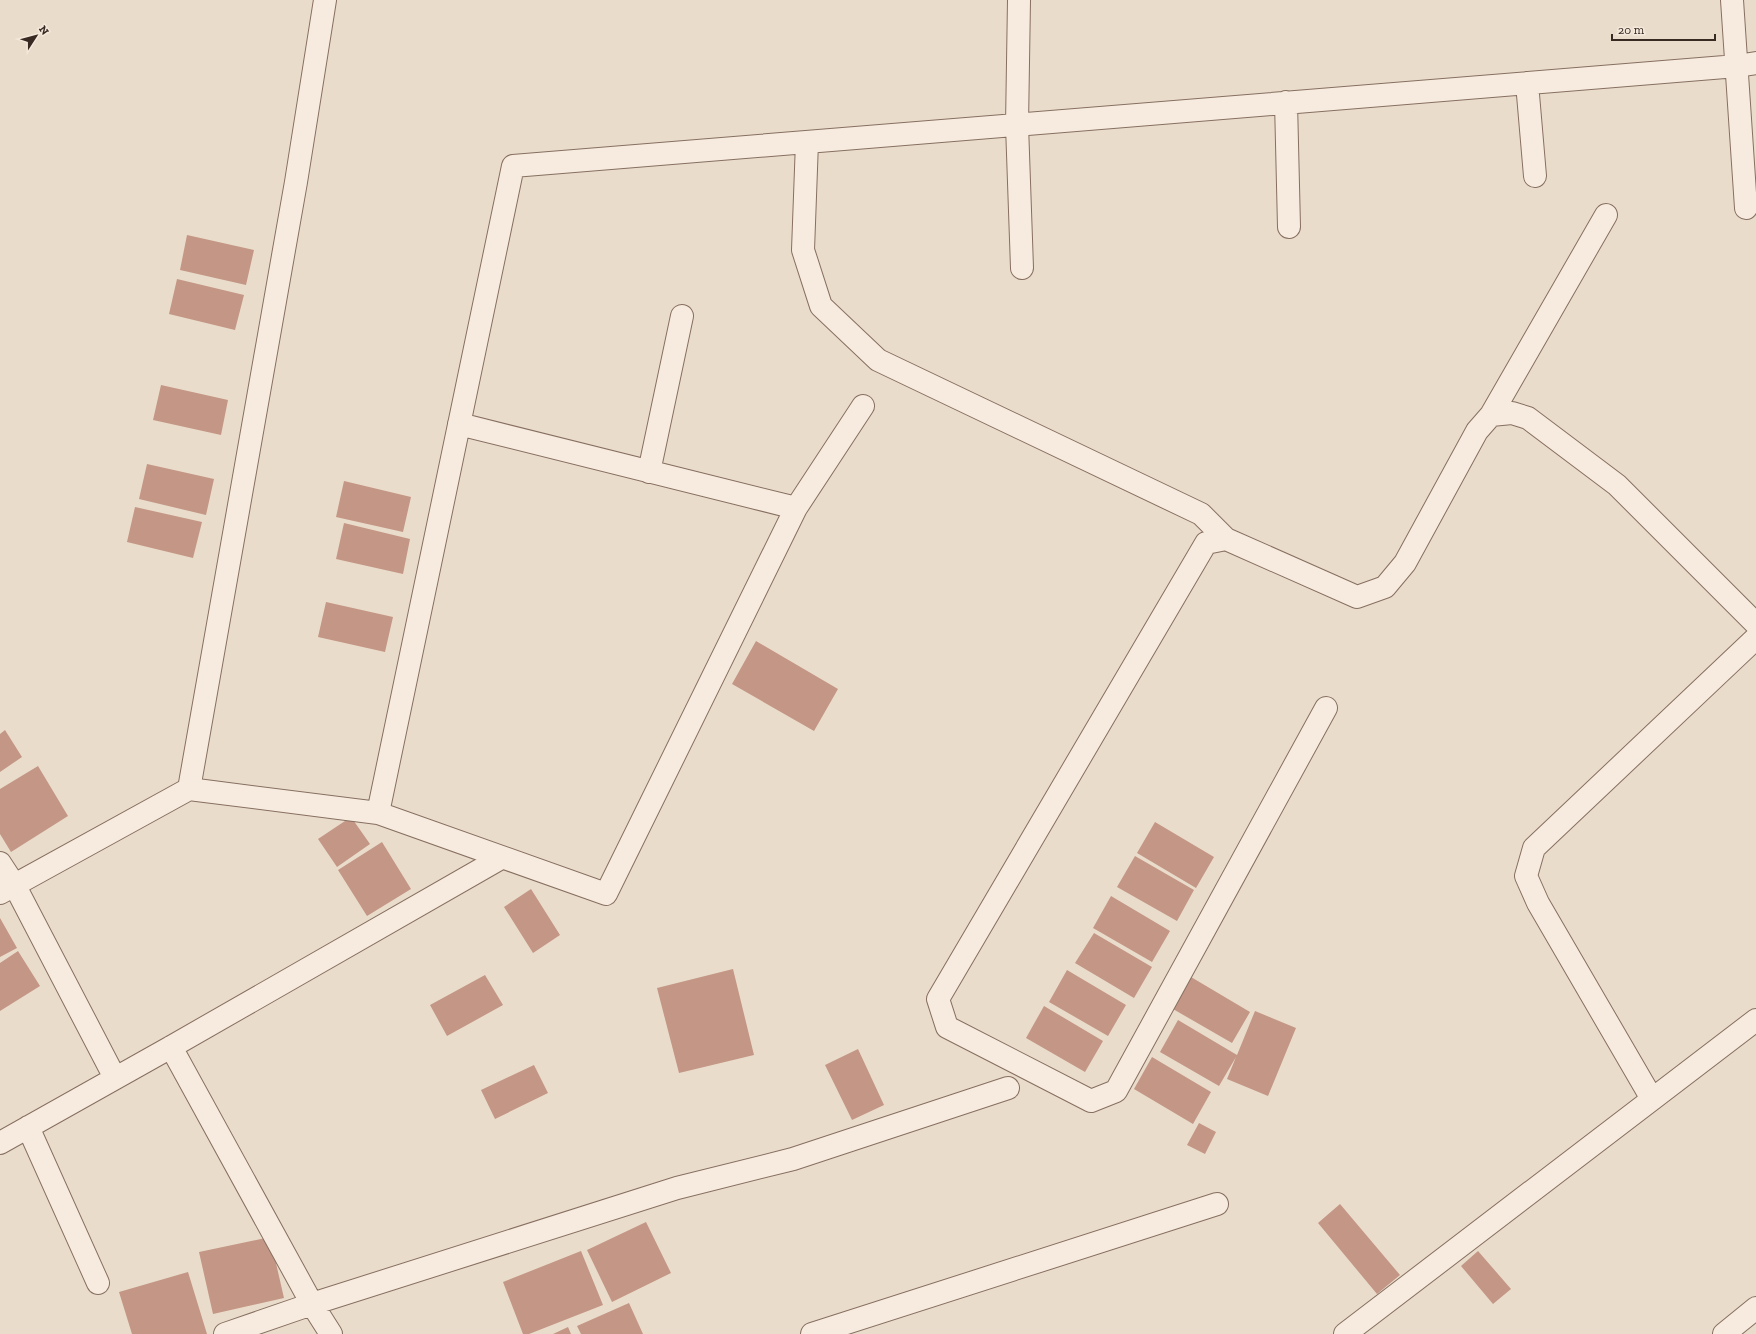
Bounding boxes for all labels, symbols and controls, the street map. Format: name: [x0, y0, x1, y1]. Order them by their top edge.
north arrow: [16, 16, 56, 56]
scale bar: [1612, 16, 1715, 42]
text: N: [36, 23, 52, 38]
text: 20 m: [1618, 23, 1645, 37]

